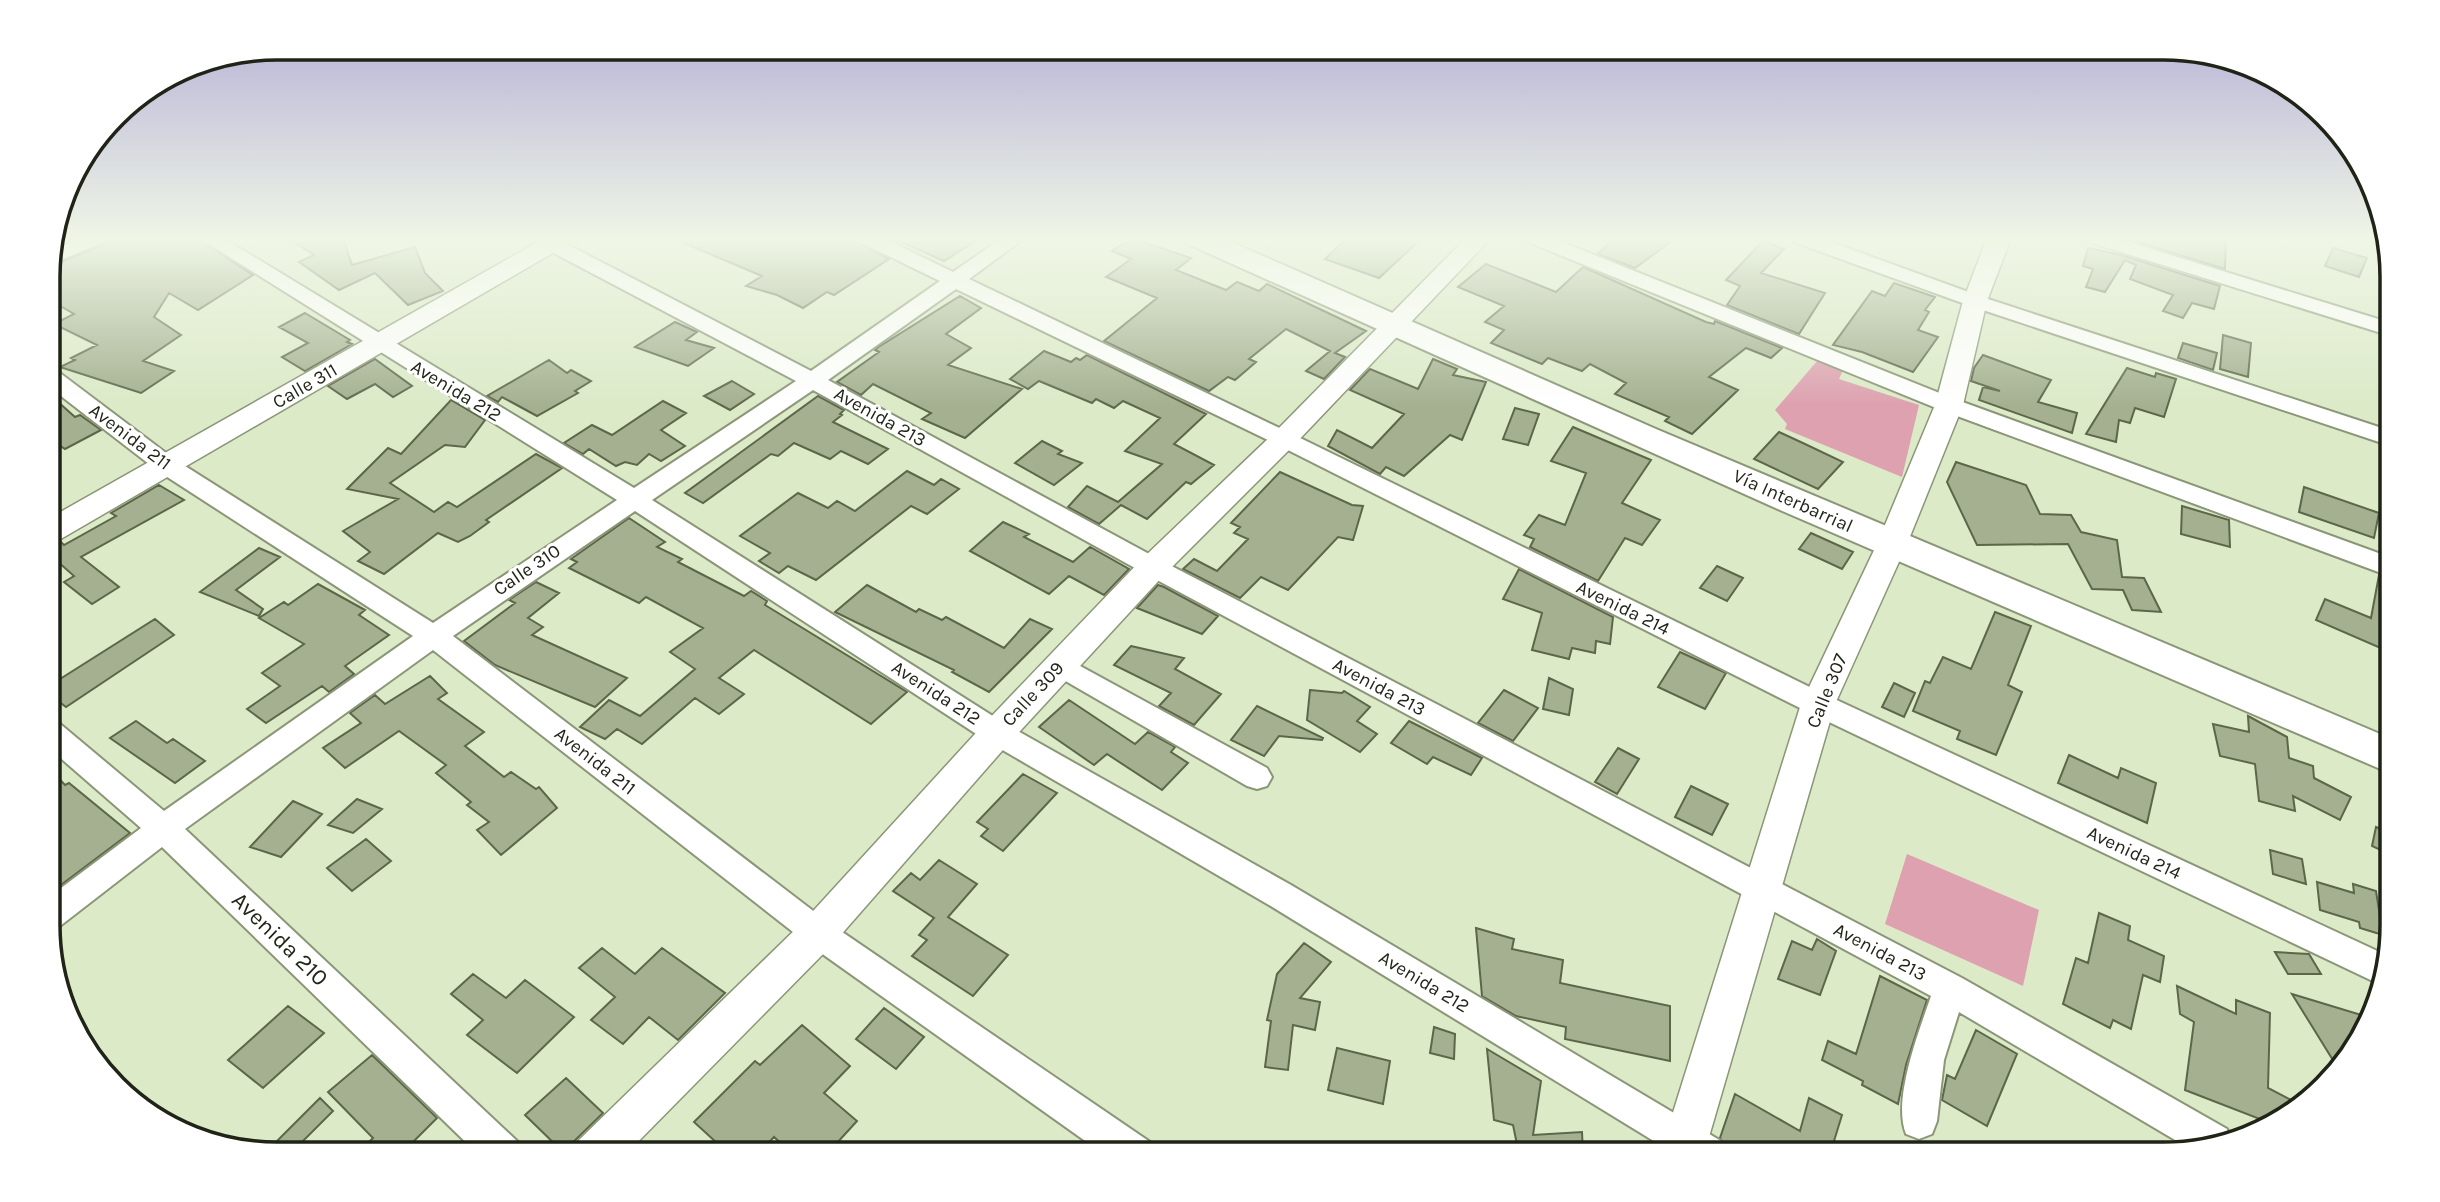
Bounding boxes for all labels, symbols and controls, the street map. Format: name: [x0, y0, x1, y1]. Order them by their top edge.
street label: Avenida 212: [407, 355, 505, 427]
street label: Calle 311: [269, 359, 341, 413]
street label: Avenida 213: [830, 383, 930, 451]
street label: Avenida 211: [85, 399, 175, 475]
street label: Vía Interbarrial: [1730, 465, 1856, 537]
street label: Calle 310: [489, 540, 565, 600]
street label: Avenida 214: [1573, 576, 1674, 640]
street label: Calle 307: [1802, 650, 1852, 731]
street label: Avenida 213: [1329, 653, 1429, 721]
street label: Avenida 212: [887, 656, 985, 730]
street label: Calle 309: [997, 657, 1069, 731]
street label: Avenida 211: [550, 723, 640, 799]
street label: Avenida 214: [2084, 822, 2185, 884]
street label: Avenida 210: [226, 887, 334, 991]
street label: Avenida 213: [1830, 918, 1930, 986]
street label: Avenida 212: [1375, 946, 1473, 1018]

